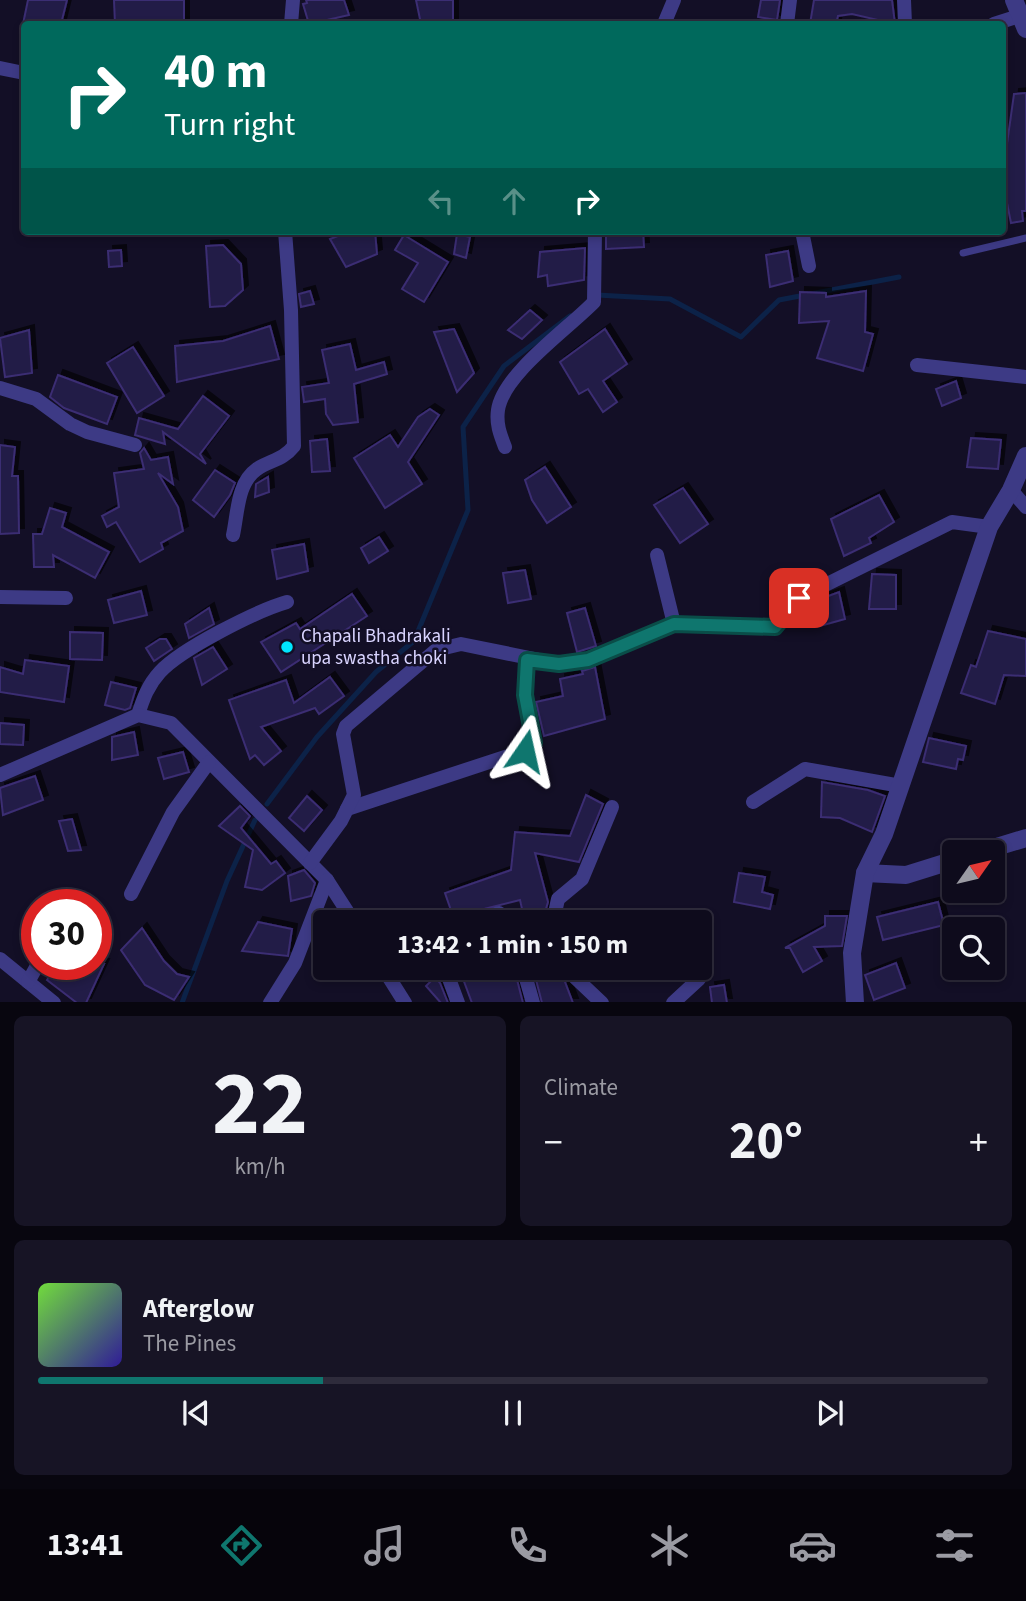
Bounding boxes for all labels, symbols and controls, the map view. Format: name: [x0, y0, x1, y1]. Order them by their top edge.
text: 40 m: [164, 37, 268, 107]
icon: right: [49, 49, 140, 140]
text: Turn right: [164, 102, 295, 148]
icon: left: [422, 182, 460, 220]
icon: ahead: [495, 182, 533, 220]
icon: right: [568, 182, 606, 220]
pin: [769, 568, 829, 628]
icon: arrive: [780, 579, 818, 617]
place label: Chapali Bhadrakali upa swastha choki: [301, 623, 451, 672]
marker: Chapali Bhadrakali upa swastha choki: [279, 639, 295, 655]
position arrow: [488, 714, 562, 788]
north arrow: [942, 840, 1004, 903]
map controls: [942, 840, 1005, 980]
speed limit sign: 30: [21, 889, 112, 980]
button: search: [942, 917, 1005, 980]
text: 13:42 · 1 min · 150 m: [397, 926, 628, 963]
text: 22: [212, 1040, 308, 1169]
text: Climate: [544, 1071, 618, 1104]
text: 20°: [729, 1105, 803, 1179]
text: −: [544, 1116, 563, 1170]
text: +: [969, 1116, 988, 1170]
text: km/h: [234, 1150, 286, 1183]
text: Afterglow: [143, 1290, 254, 1327]
text: The Pines: [143, 1327, 236, 1360]
icon: previous: [177, 1394, 215, 1432]
icon: pause: [494, 1394, 532, 1432]
icon: next: [811, 1394, 849, 1432]
icon: directions: [217, 1521, 266, 1570]
icon: music: [360, 1521, 409, 1570]
icon: phone: [503, 1521, 552, 1570]
icon: climate: [645, 1521, 694, 1570]
icon: car: [788, 1521, 837, 1570]
icon: filters: [930, 1521, 979, 1570]
text: 13:41: [47, 1522, 124, 1568]

